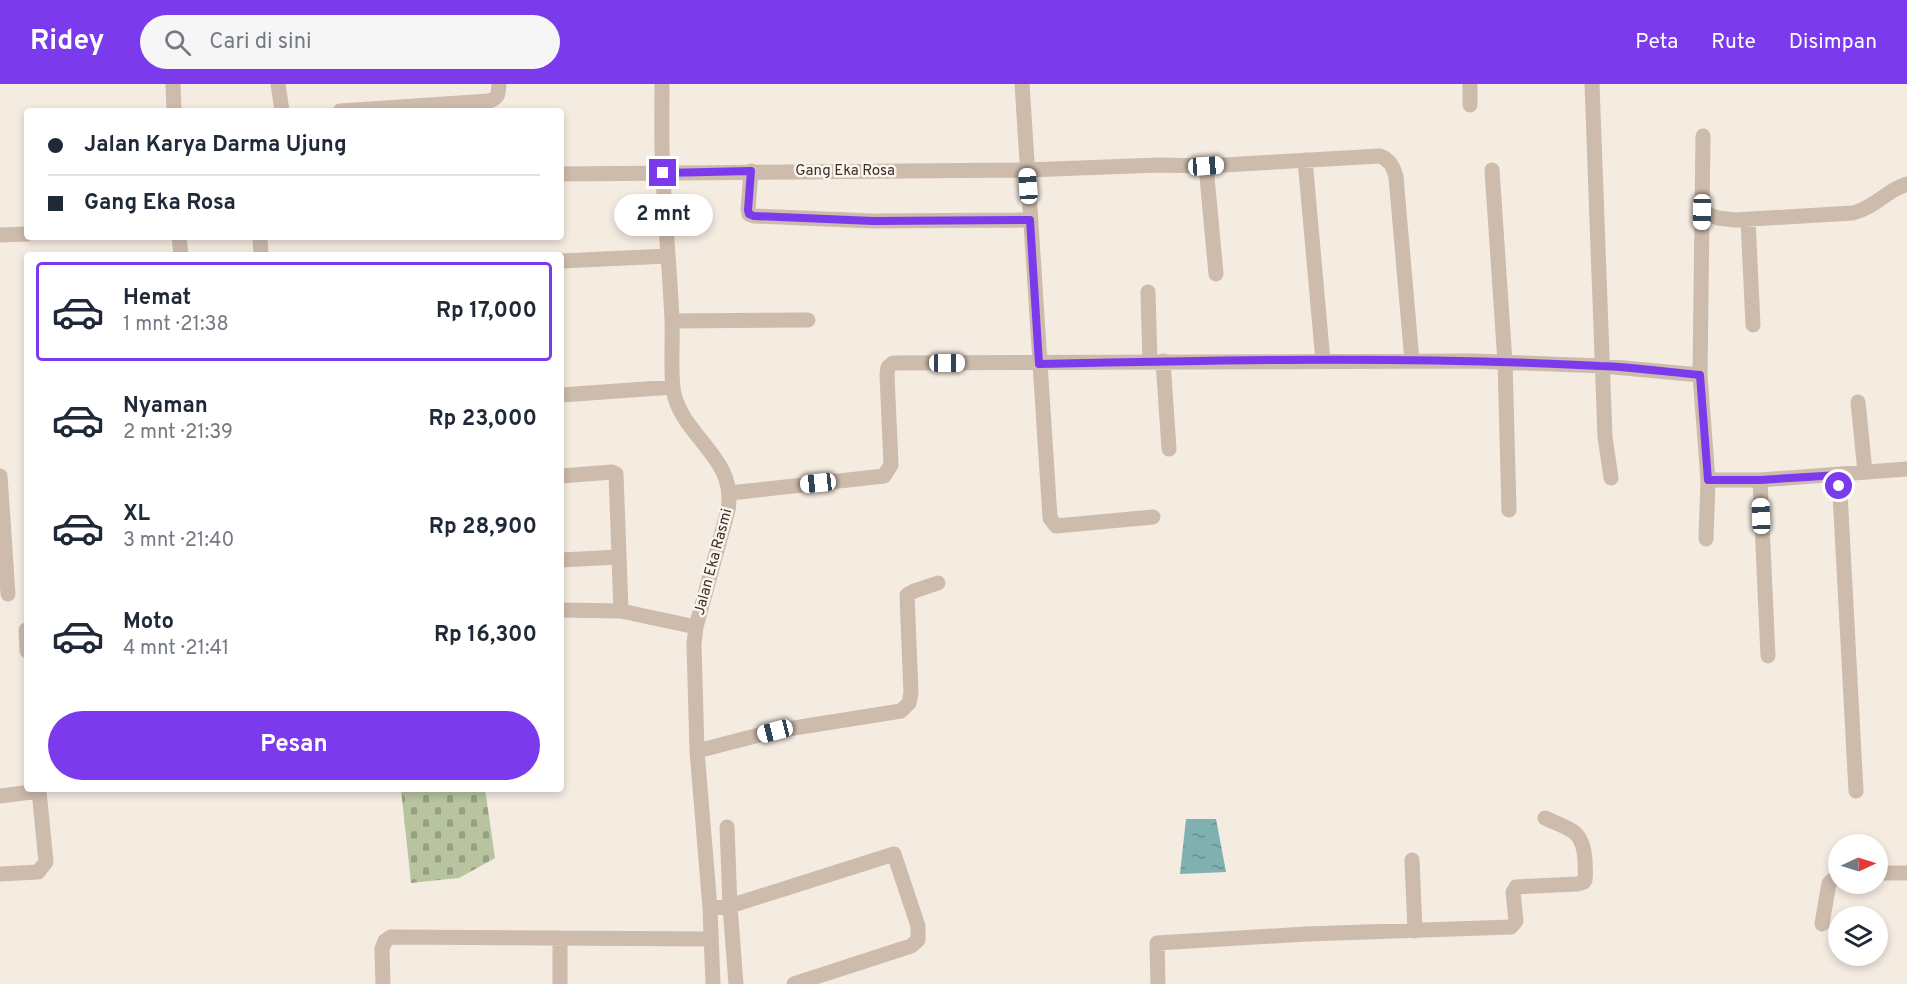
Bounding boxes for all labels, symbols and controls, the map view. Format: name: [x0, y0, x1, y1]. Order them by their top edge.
search box: [140, 15, 560, 69]
text: Ridey: [30, 24, 104, 60]
icon: search: [161, 26, 194, 59]
text: Cari di sini: [209, 29, 312, 56]
text: Peta: [1635, 29, 1678, 56]
text: Rute: [1711, 29, 1756, 56]
text: Disimpan: [1789, 29, 1877, 56]
text: Jalan Karya Darma Ujung: [84, 132, 347, 159]
car: [1187, 156, 1225, 176]
route end: [649, 159, 676, 186]
street label: Gang Eka Rosa: [795, 162, 895, 181]
car: [1018, 167, 1038, 205]
text: Gang Eka Rosa: [84, 190, 236, 217]
callout: 2 mnt: [614, 194, 712, 236]
car: [1693, 194, 1711, 230]
text: 2 mnt: [636, 202, 691, 228]
icon: car: [51, 285, 105, 339]
text: Hemat: [123, 285, 191, 312]
text: Rp 17,000: [436, 298, 537, 325]
text: 1 mnt · 21:38: [123, 312, 229, 338]
car: [929, 354, 965, 372]
icon: car: [51, 393, 105, 447]
text: Nyaman: [123, 393, 208, 420]
text: Rp 23,000: [428, 406, 537, 433]
text: 2 mnt · 21:39: [123, 420, 233, 446]
car: [799, 472, 837, 494]
route start: [1825, 472, 1852, 499]
car: [1751, 498, 1771, 534]
icon: car: [51, 501, 105, 555]
text: XL: [123, 501, 150, 528]
street label: Jalan Eka Rasmi: [691, 507, 737, 617]
text: Rp 28,900: [429, 514, 537, 541]
text: 3 mnt · 21:40: [123, 528, 234, 554]
icon: car: [51, 609, 105, 663]
text: Moto: [123, 609, 174, 636]
text: Rp 16,300: [434, 622, 537, 649]
text: 4 mnt · 21:41: [123, 636, 229, 662]
button: Pesan: [48, 711, 540, 780]
car: [755, 718, 795, 744]
north arrow: [1828, 834, 1888, 894]
map controls: [1828, 834, 1888, 966]
button: layers: [1828, 906, 1888, 966]

